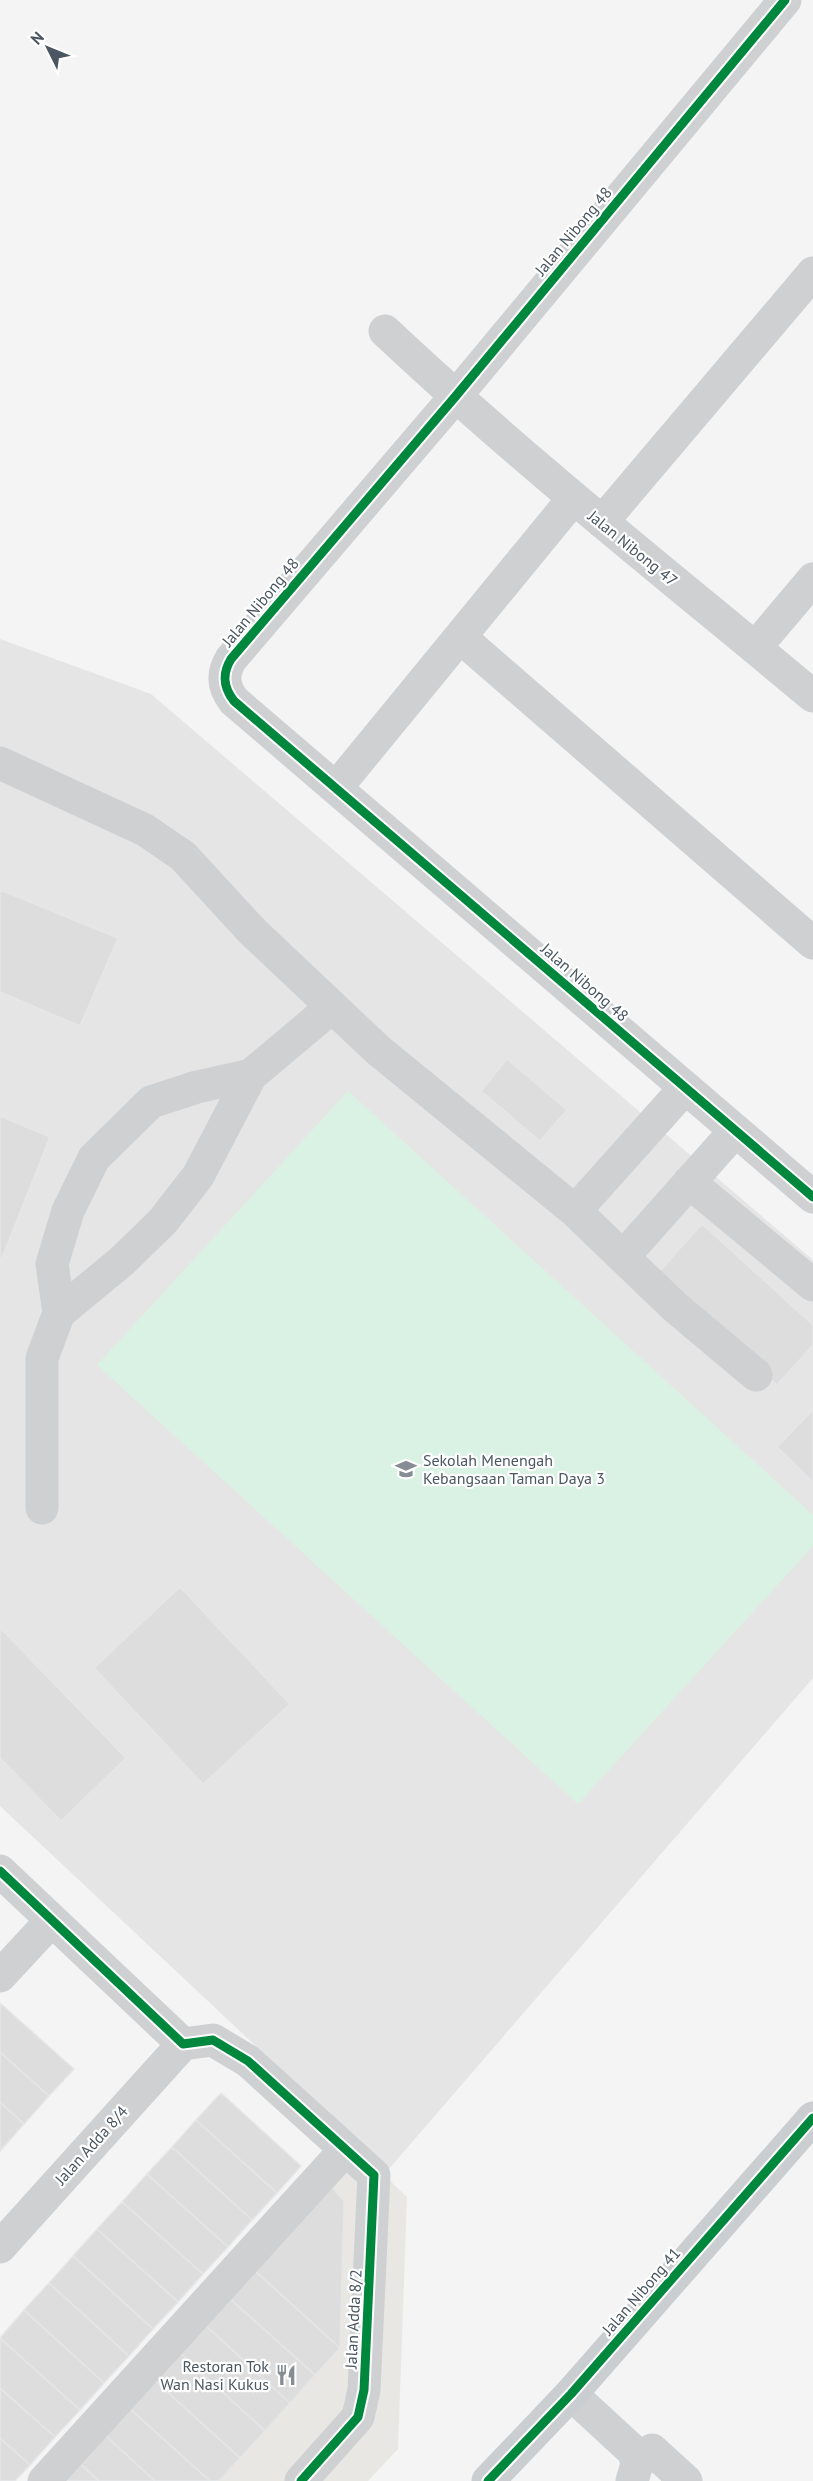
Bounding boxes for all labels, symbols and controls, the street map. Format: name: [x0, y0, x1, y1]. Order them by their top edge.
north arrow: [18, 18, 78, 78]
text: N: [26, 27, 48, 48]
street label: Jalan Nibong 48: [529, 183, 616, 280]
street label: Jalan Nibong 47: [583, 505, 682, 590]
street label: Jalan Nibong 48: [216, 554, 303, 651]
street label: Jalan Nibong 48: [536, 938, 633, 1025]
place label: Sekolah Menengah Kebangsaan Taman Daya 3: [423, 1450, 605, 1488]
school or university icon: Sekolah Menengah Kebangsaan Taman Daya 3: [394, 1457, 418, 1481]
street label: Jalan Adda 8/4: [50, 2101, 132, 2189]
street label: Jalan Nibong 41: [597, 2243, 684, 2340]
street label: Jalan Adda 8/2: [340, 2269, 366, 2370]
place label: Restoran Tok Wan Nasi Kukus: [160, 2356, 269, 2394]
restaurant icon: Restoran Tok Wan Nasi Kukus: [274, 2363, 298, 2387]

